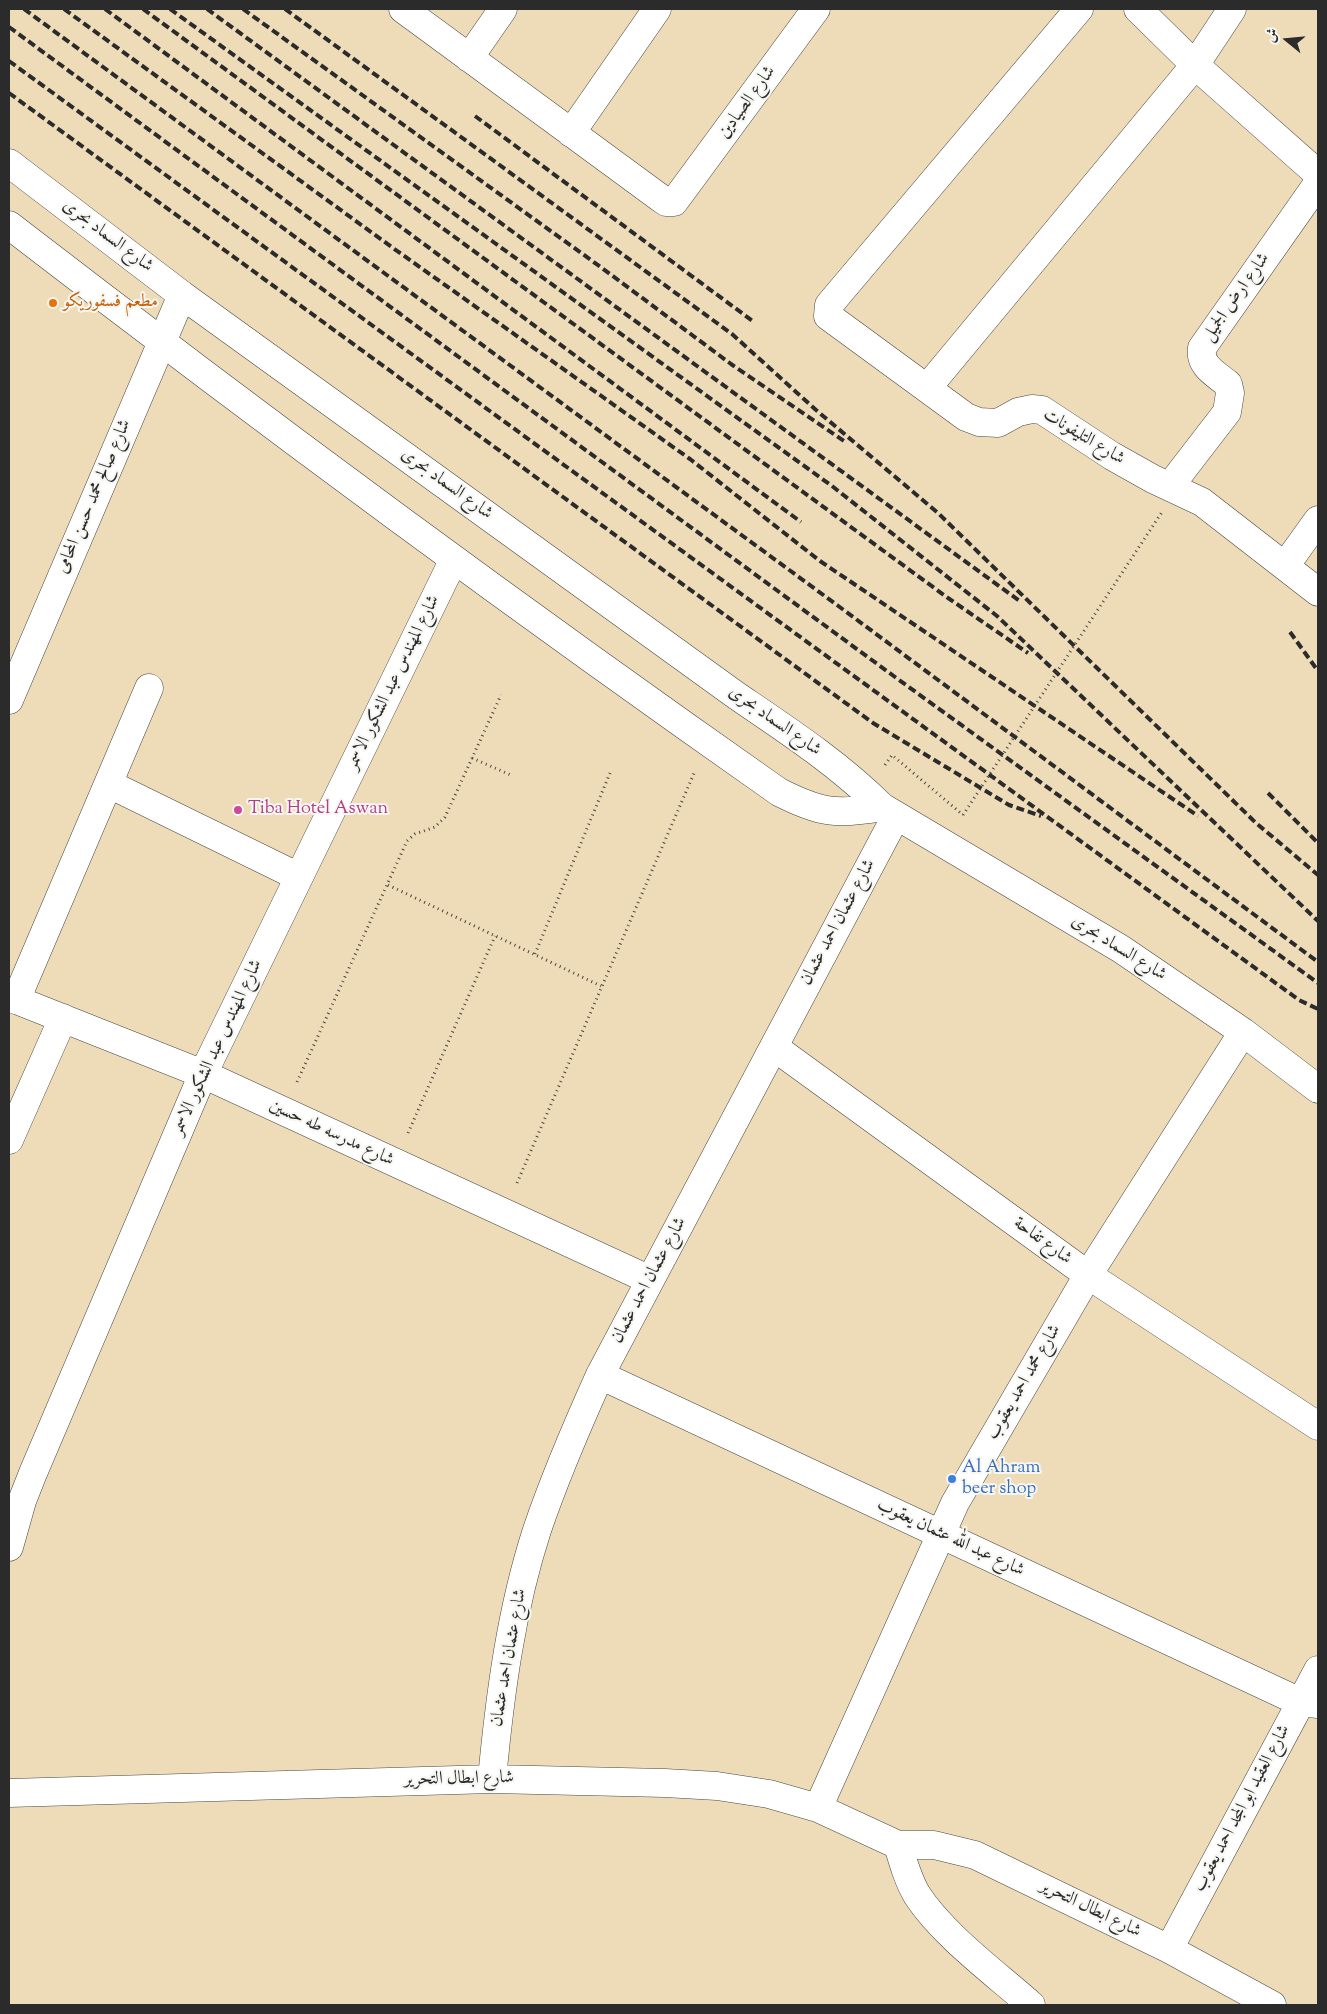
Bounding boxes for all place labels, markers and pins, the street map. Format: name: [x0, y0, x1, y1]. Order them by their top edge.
place label: مطعم فسفوريكو: [63, 292, 158, 314]
marker: مطعم فسفوريكو: [47, 297, 59, 309]
place label: Tiba Hotel Aswan: [248, 799, 388, 821]
marker: Tiba Hotel Aswan: [232, 804, 244, 816]
place label: Al Ahram beer shop: [962, 1458, 1040, 1500]
marker: Al Ahram beer shop: [946, 1473, 958, 1485]

